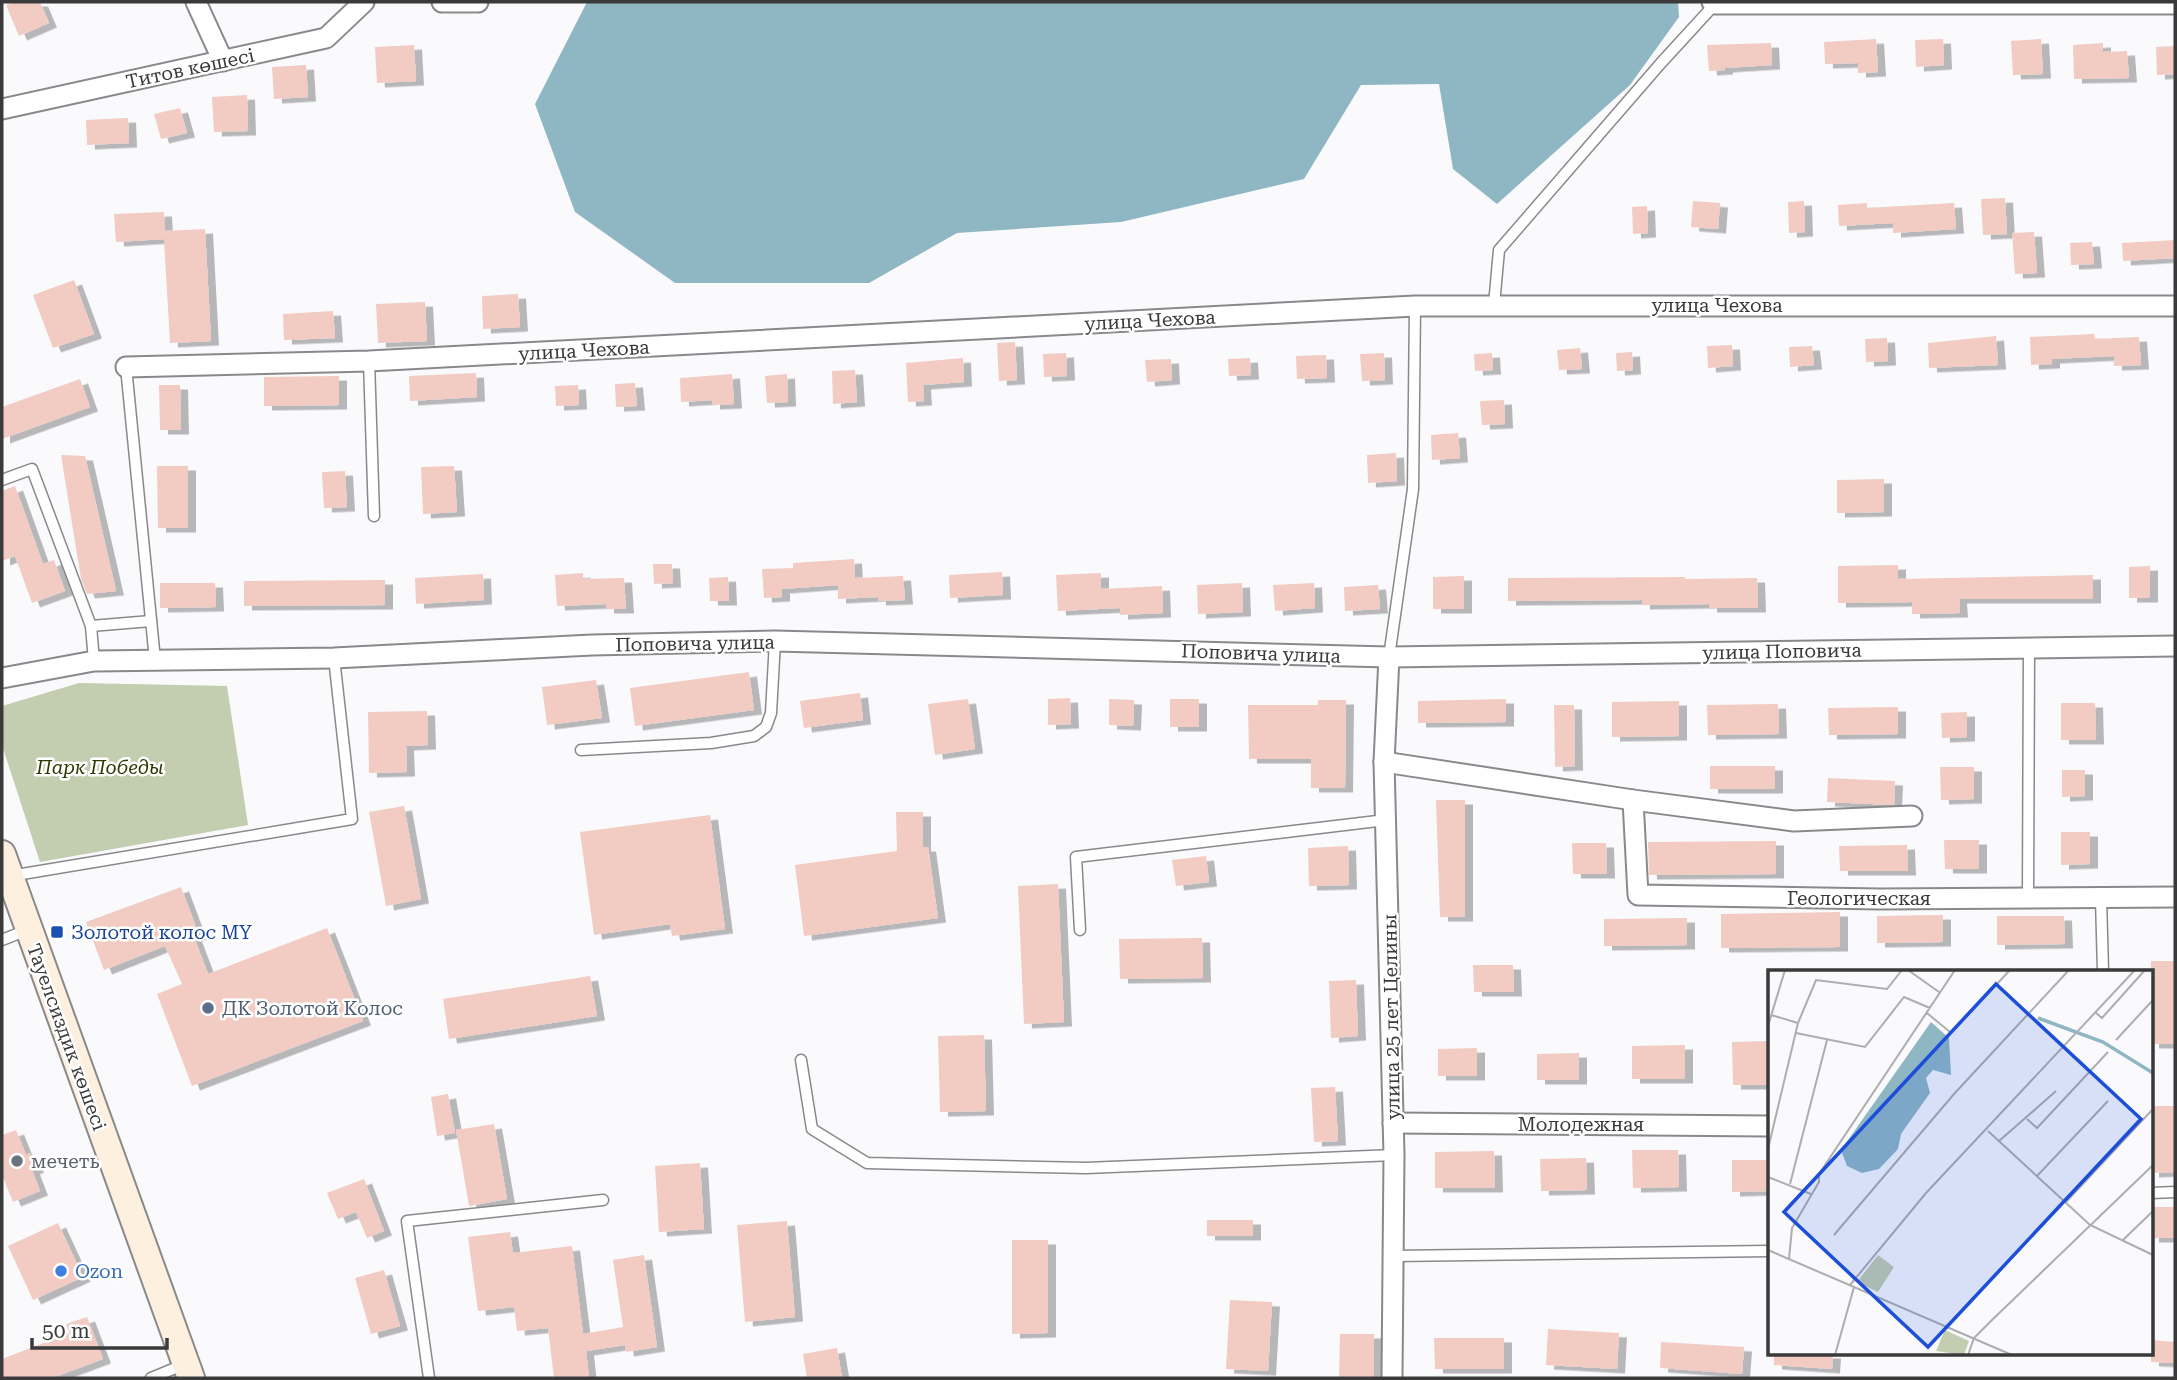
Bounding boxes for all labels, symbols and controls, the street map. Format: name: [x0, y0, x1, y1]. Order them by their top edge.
street label: Титов көшесі: [124, 44, 257, 93]
street label: улица Чехова: [1651, 294, 1783, 317]
street label: улица Чехова: [1084, 306, 1217, 335]
street label: улица Чехова: [518, 336, 651, 365]
street label: Поповича улица: [615, 631, 776, 656]
street label: Поповича улица: [1181, 639, 1342, 668]
street label: улица Поповича: [1702, 639, 1863, 664]
park label: Парк Победы: [35, 756, 164, 779]
street label: Геологическая: [1787, 887, 1931, 910]
street label: улица 25 лет Целины: [1378, 914, 1405, 1120]
place label: Золотой колос МҮ: [71, 921, 252, 944]
marker: Золотой колос МҮ: [49, 924, 65, 940]
street label: Тауелсиздик көшесі: [22, 941, 111, 1134]
inset map: [1768, 970, 2152, 1356]
place label: ДК Золотой Колос: [222, 997, 403, 1020]
marker: ДК Золотой Колос: [200, 1000, 216, 1016]
street label: Молодежная: [1518, 1113, 1644, 1136]
place label: мечеть: [31, 1150, 100, 1173]
marker: мечеть: [9, 1153, 25, 1169]
place label: Ozon: [75, 1260, 123, 1283]
marker: Ozon: [53, 1263, 69, 1279]
scale bar: [32, 1306, 166, 1350]
text: 50 m: [42, 1319, 90, 1343]

